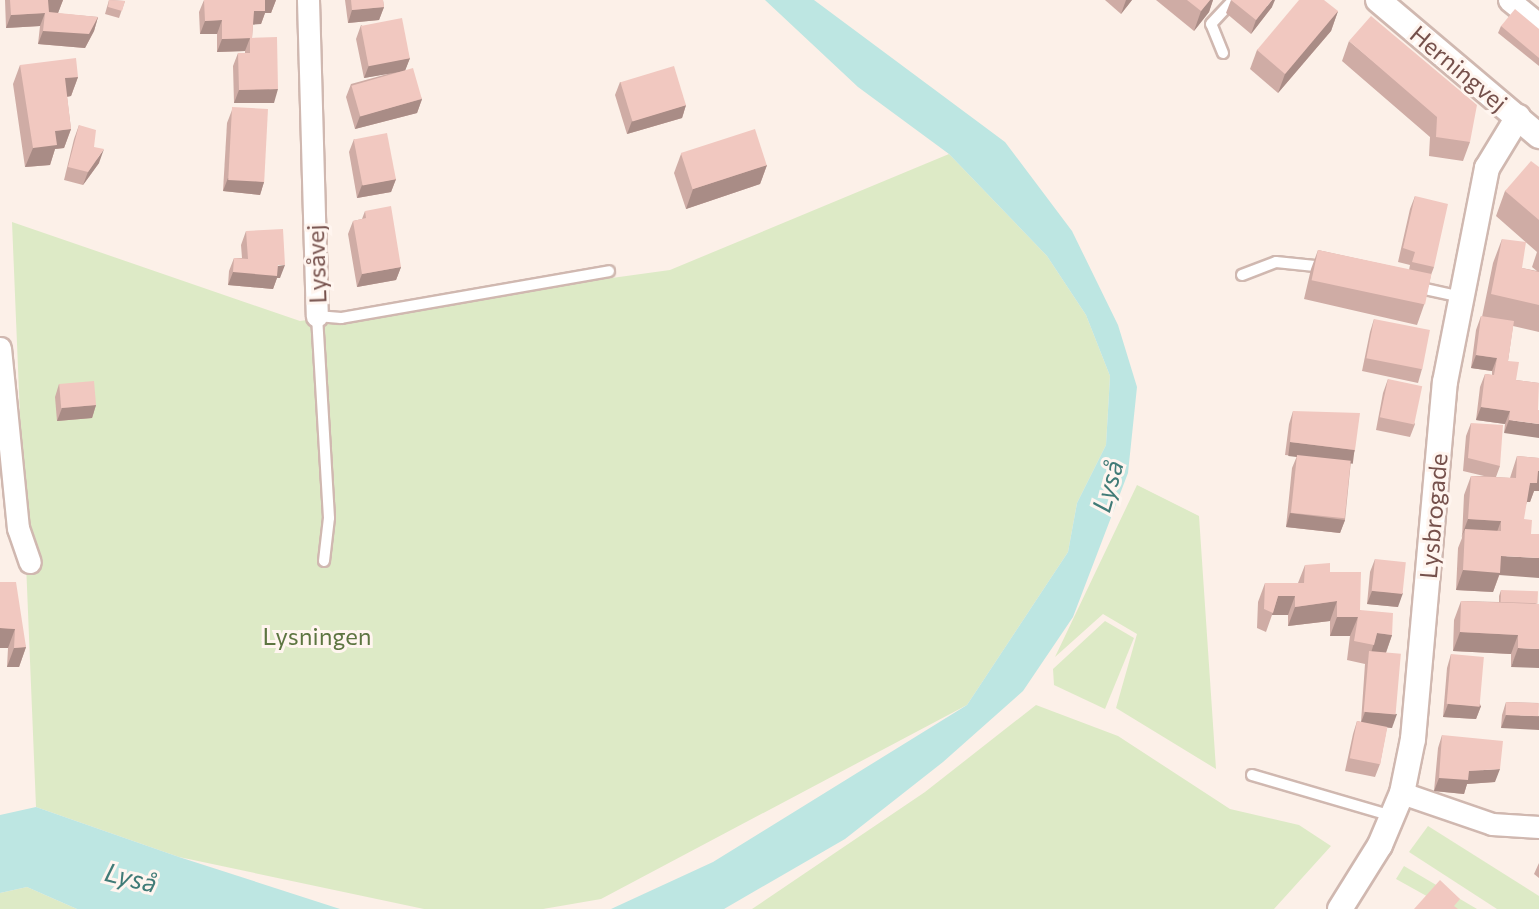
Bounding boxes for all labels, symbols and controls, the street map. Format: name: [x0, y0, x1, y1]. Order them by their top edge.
street label: Herningvej: [1405, 19, 1513, 117]
street label: Lysåvej: [300, 224, 332, 304]
street label: Lysbrogade: [1413, 452, 1453, 580]
water label: Lyså: [1085, 457, 1129, 515]
park label: Lysningen: [262, 622, 372, 650]
water label: Lyså: [102, 856, 160, 898]

